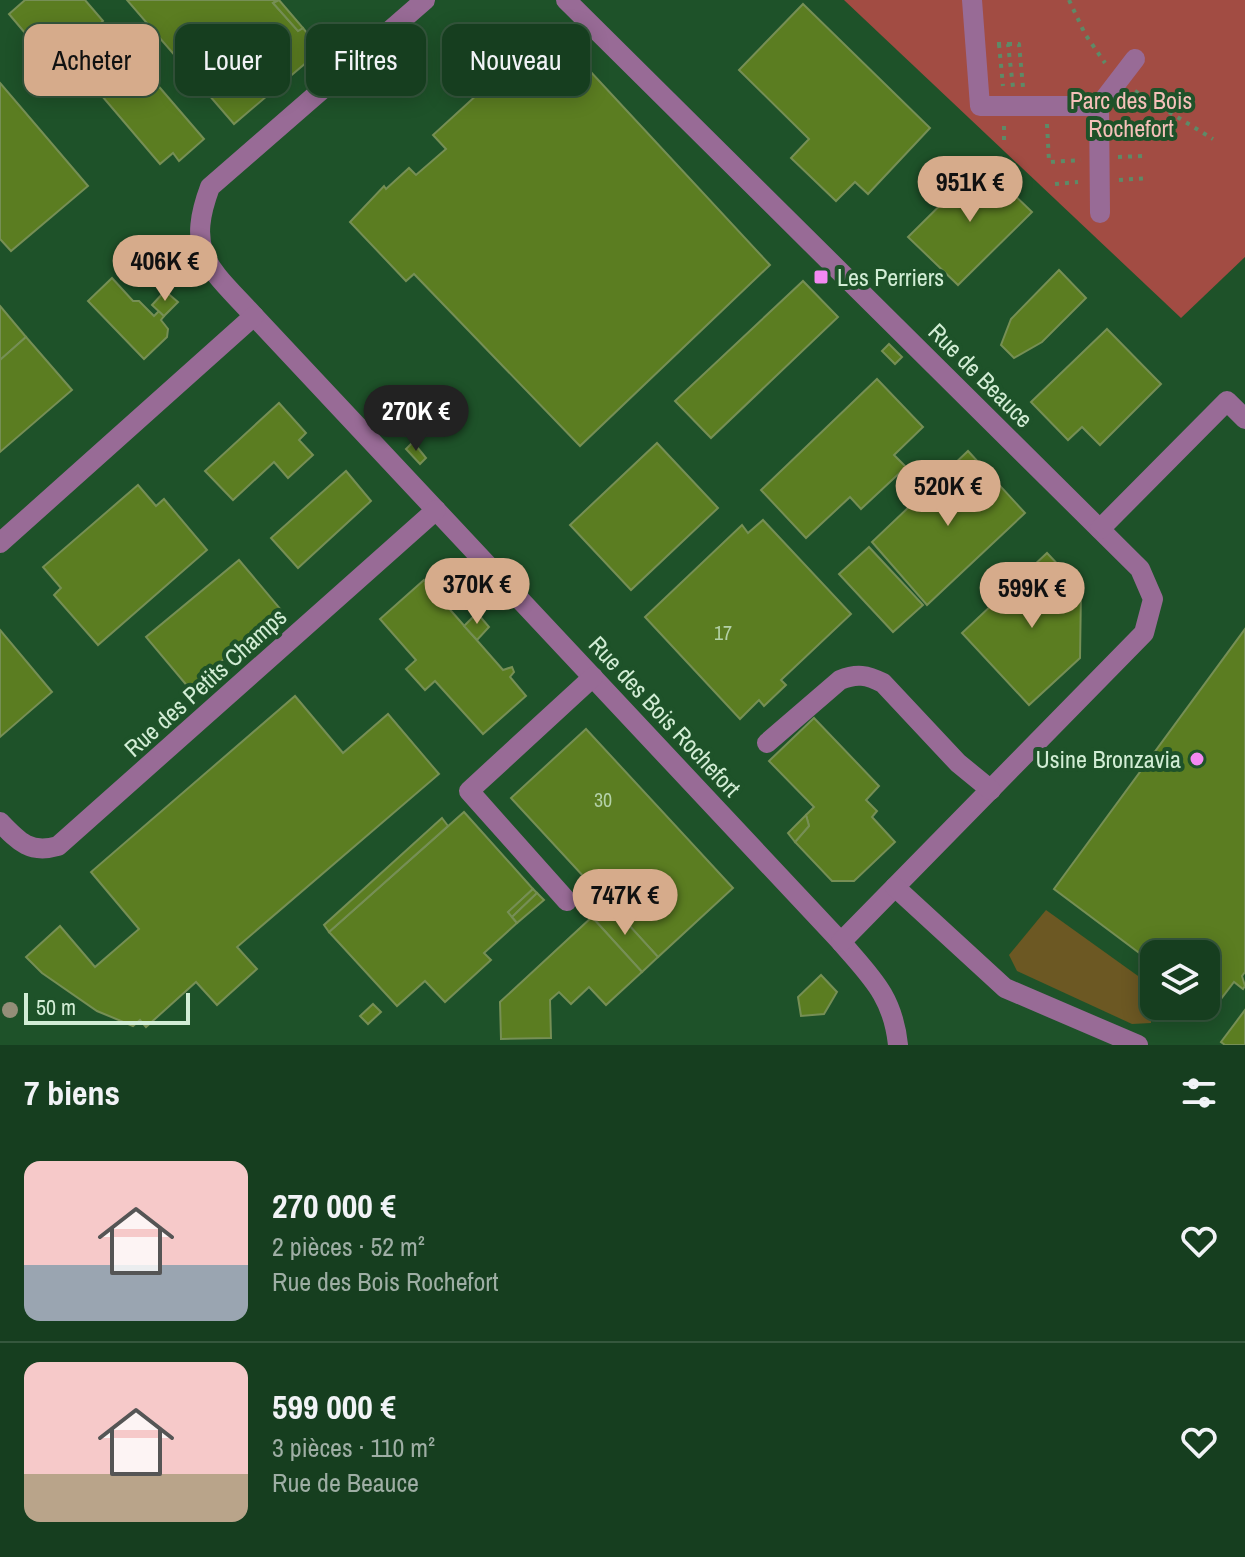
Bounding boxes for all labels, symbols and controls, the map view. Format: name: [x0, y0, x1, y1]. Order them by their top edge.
chip: Acheter: [24, 24, 159, 96]
chip: Louer: [175, 24, 290, 96]
chip: Filtres: [306, 24, 426, 96]
chip: Nouveau: [442, 24, 590, 96]
park label: Parc des Bois Rochefort: [1070, 84, 1192, 144]
pin: 951K €: [905, 156, 1035, 224]
text: 951K €: [936, 164, 1004, 199]
pin: 406K €: [100, 235, 230, 303]
text: 406K €: [131, 243, 199, 278]
place label: Les Perriers: [837, 261, 944, 293]
marker: Les Perriers: [812, 268, 830, 286]
street label: Rue de Beauce: [922, 316, 1040, 434]
pin: 270K €: [351, 385, 481, 453]
text: 270K €: [382, 393, 450, 428]
pin: 520K €: [883, 460, 1013, 528]
text: 520K €: [914, 468, 982, 503]
pin: 370K €: [412, 558, 542, 626]
pin: 599K €: [967, 562, 1097, 630]
text: 370K €: [443, 566, 511, 601]
text: 599K €: [998, 570, 1066, 605]
street label: Rue des Petits Champs: [117, 601, 293, 763]
house number: 17: [714, 619, 732, 646]
street label: Rue des Bois Rochefort: [582, 629, 748, 804]
place label: Usine Bronzavia: [1036, 743, 1181, 775]
marker: Usine Bronzavia: [1188, 750, 1206, 768]
house number: 30: [594, 786, 612, 813]
pin: 747K €: [560, 869, 690, 937]
text: 747K €: [591, 877, 659, 912]
map controls: [1140, 940, 1220, 1020]
button: layers: [1140, 940, 1220, 1020]
scale bar: [24, 989, 190, 1025]
text: 50 m: [36, 992, 76, 1022]
text: 7 biens: [24, 1070, 120, 1116]
icon: filters: [1177, 1071, 1221, 1115]
text: 270 000 €: [272, 1183, 396, 1229]
icon: home: [88, 1193, 184, 1289]
icon: heart: [1177, 1219, 1221, 1263]
text: 2 pièces · 52 m²: [272, 1229, 425, 1264]
text: Rue des Bois Rochefort: [272, 1264, 498, 1299]
text: 599 000 €: [272, 1384, 396, 1430]
icon: home: [88, 1394, 184, 1490]
icon: heart: [1177, 1420, 1221, 1464]
text: 3 pièces · 110 m²: [272, 1430, 435, 1465]
text: Rue de Beauce: [272, 1465, 419, 1500]

